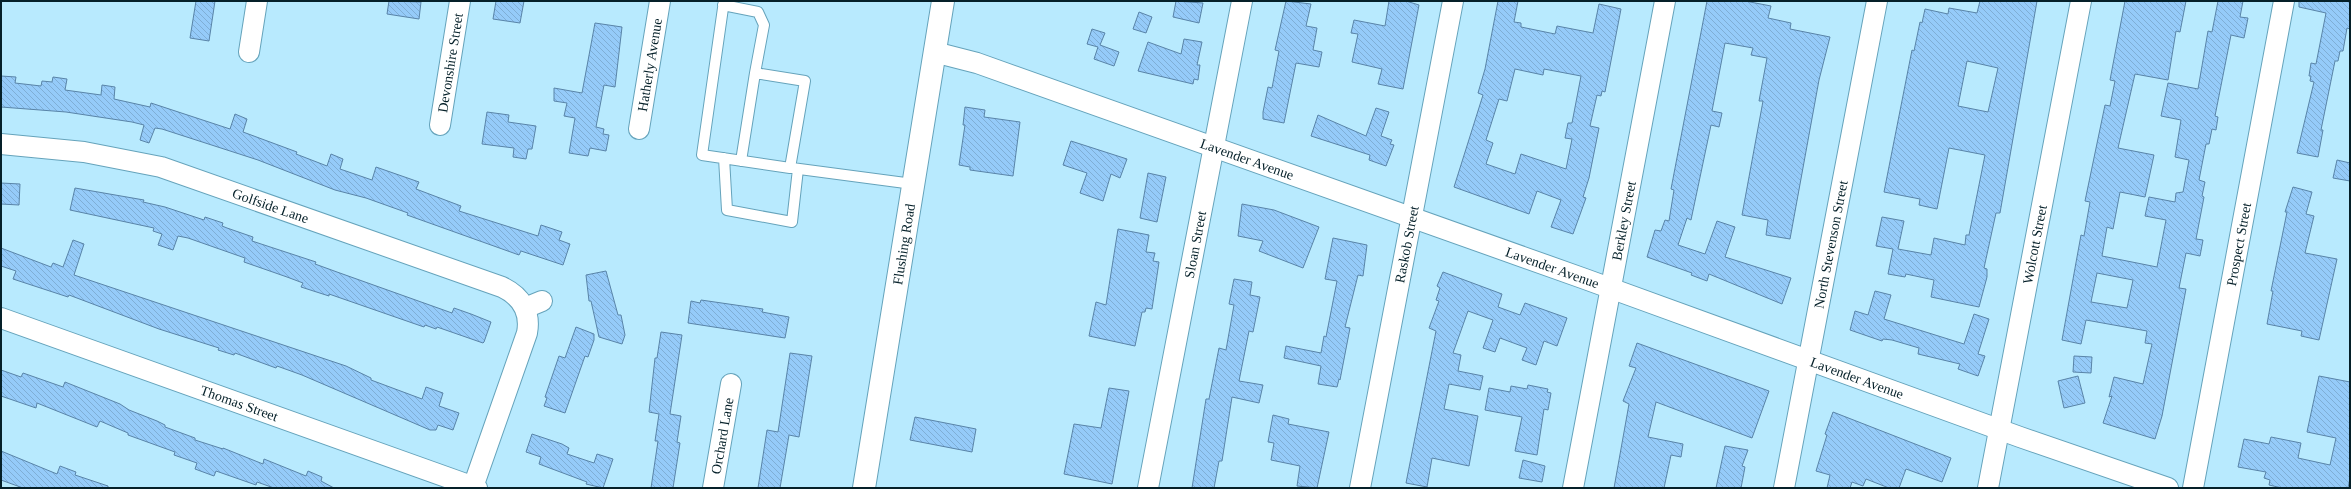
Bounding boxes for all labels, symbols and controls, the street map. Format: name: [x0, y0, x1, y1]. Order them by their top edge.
street label: Devonshire Street: [435, 12, 466, 114]
street label: Hatherly Avenue: [635, 17, 665, 113]
street label: Lavender Avenue: [1198, 136, 1296, 183]
street label: North Stevenson Street: [1811, 179, 1851, 310]
street label: Berkley Street: [1609, 180, 1639, 262]
street label: Golfside Lane: [230, 186, 311, 226]
street label: Prospect Street: [2224, 201, 2254, 287]
street label: Flushing Road: [890, 203, 918, 286]
street label: Wolcott Street: [2020, 204, 2050, 285]
street label: Raskob Street: [1392, 205, 1422, 284]
street label: Sloan Street: [1182, 210, 1209, 279]
street label: Lavender Avenue: [1503, 244, 1601, 291]
street label: Lavender Avenue: [1808, 354, 1906, 402]
street label: Thomas Street: [198, 383, 280, 424]
street label: Orchard Lane: [709, 396, 737, 475]

